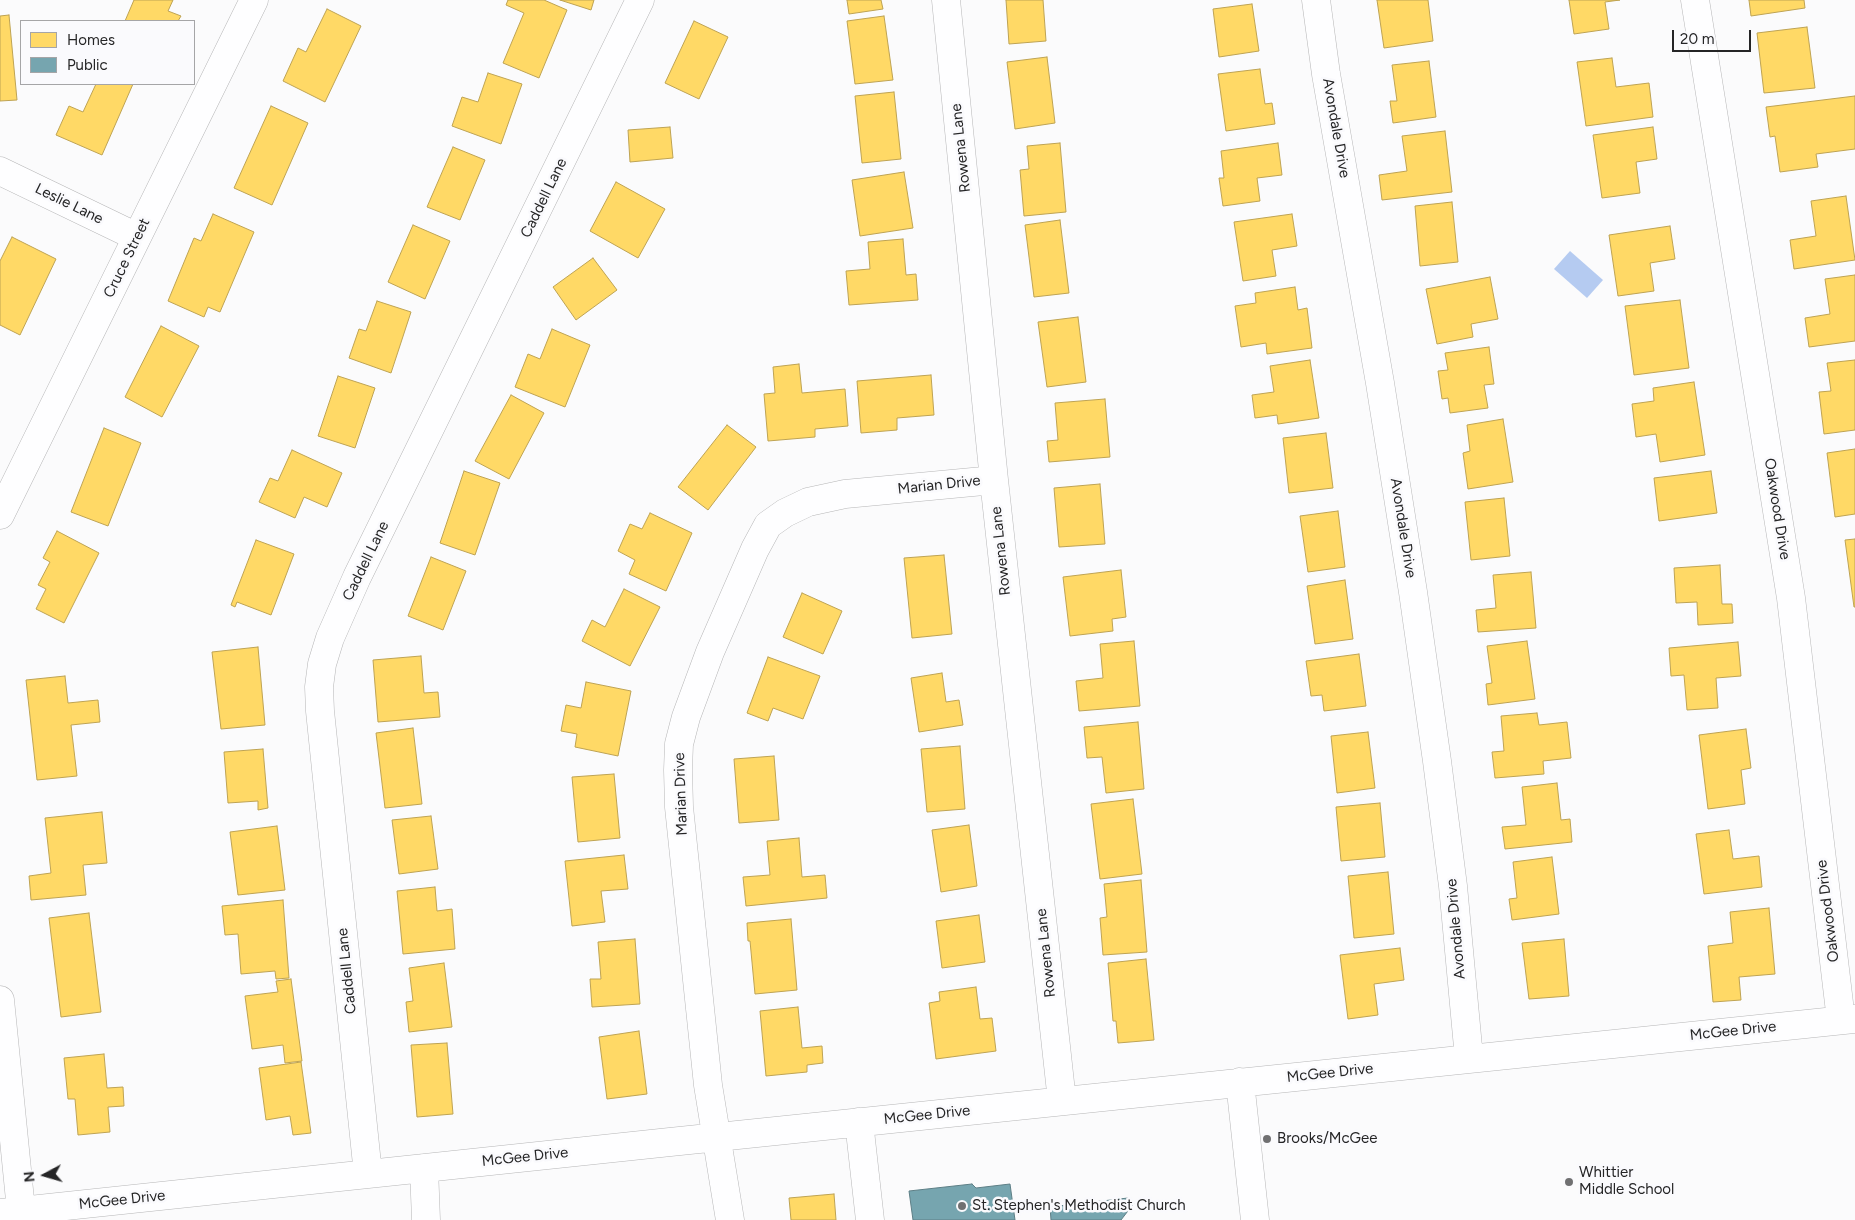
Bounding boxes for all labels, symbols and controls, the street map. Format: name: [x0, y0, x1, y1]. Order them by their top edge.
legend: [20, 20, 195, 85]
scale bar: [1675, 20, 1754, 52]
text: 20 m: [1680, 30, 1714, 48]
text: Homes: [67, 31, 115, 49]
text: Public: [67, 56, 108, 74]
street label: Avondale Drive: [1318, 77, 1354, 179]
street label: Rowena Lane: [947, 103, 975, 193]
street label: Caddell Lane: [517, 155, 571, 241]
street label: Leslie Lane: [32, 180, 106, 228]
street label: Cruce Street: [100, 215, 154, 301]
street label: Oakwood Drive: [1760, 457, 1794, 561]
street label: Marian Drive: [897, 472, 981, 498]
street label: Avondale Drive: [1386, 477, 1420, 579]
street label: Rowena Lane: [987, 506, 1015, 596]
street label: Caddell Lane: [339, 518, 393, 604]
street label: Marian Drive: [671, 752, 691, 836]
street label: Oakwood Drive: [1813, 859, 1843, 963]
street label: Avondale Drive: [1443, 878, 1469, 980]
street label: Rowena Lane: [1032, 908, 1060, 998]
street label: Caddell Lane: [334, 927, 360, 1015]
street label: McGee Drive: [1689, 1018, 1777, 1044]
street label: McGee Drive: [1286, 1060, 1374, 1086]
street label: McGee Drive: [883, 1102, 971, 1128]
place label: Brooks/McGee: [1277, 1130, 1377, 1148]
marker: Brooks/McGee: [1261, 1133, 1273, 1145]
street label: McGee Drive: [481, 1144, 569, 1170]
north arrow: [20, 1150, 70, 1200]
place label: Whittier Middle School: [1579, 1164, 1674, 1199]
text: N: [21, 1170, 39, 1183]
marker: Whittier Middle School: [1563, 1176, 1575, 1188]
street label: McGee Drive: [78, 1187, 166, 1213]
place label: St. Stephen's Methodist Church: [972, 1197, 1186, 1215]
marker: St. Stephen's Methodist Church: [956, 1200, 968, 1212]

